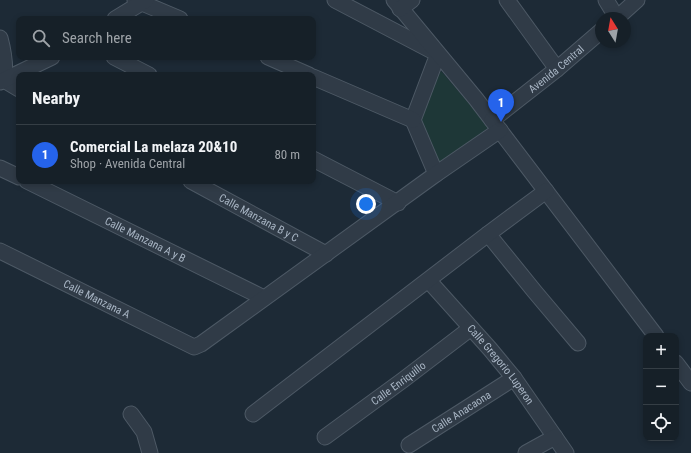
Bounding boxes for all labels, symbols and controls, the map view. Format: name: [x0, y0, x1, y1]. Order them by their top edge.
north arrow: [595, 12, 631, 48]
search box: [16, 16, 316, 60]
icon: search: [30, 27, 52, 49]
text: Search here: [62, 29, 132, 47]
street label: Avenida Central: [526, 42, 586, 95]
text: Nearby: [32, 88, 80, 108]
pin: 1: [488, 89, 514, 122]
text: Comercial La melaza 20&10: [70, 138, 237, 156]
text: 1: [42, 147, 48, 162]
text: 80 m: [274, 147, 300, 162]
text: Shop · Avenida Central: [70, 156, 185, 171]
street label: Calle Manzana B y C: [217, 191, 301, 244]
your location: [356, 194, 376, 214]
street label: Calle Manzana A y B: [103, 214, 188, 265]
street label: Calle Manzana A: [61, 277, 133, 321]
street label: Calle Gregorio Luperon: [465, 322, 537, 407]
map controls: [643, 333, 679, 441]
button: +: [643, 333, 679, 369]
street label: Calle Enriquillo: [368, 358, 429, 408]
button: −: [643, 369, 679, 405]
street label: Calle Anacaona: [429, 388, 493, 435]
button: locate: [643, 405, 679, 441]

